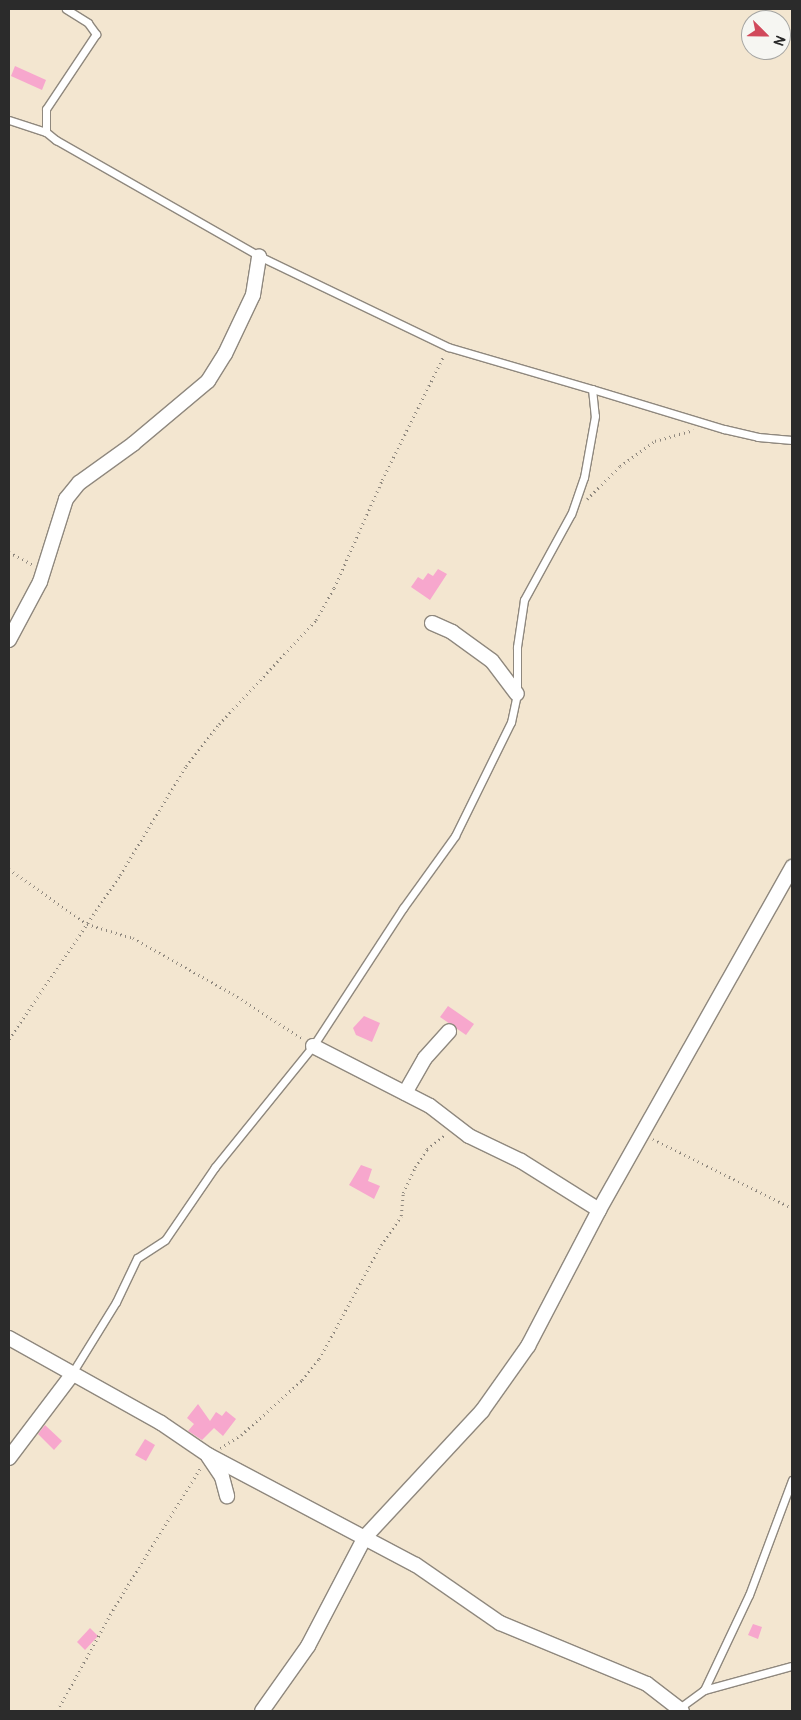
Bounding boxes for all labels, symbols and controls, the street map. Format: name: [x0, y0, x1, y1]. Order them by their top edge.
north arrow: [741, 10, 791, 60]
text: N: [770, 33, 789, 48]

